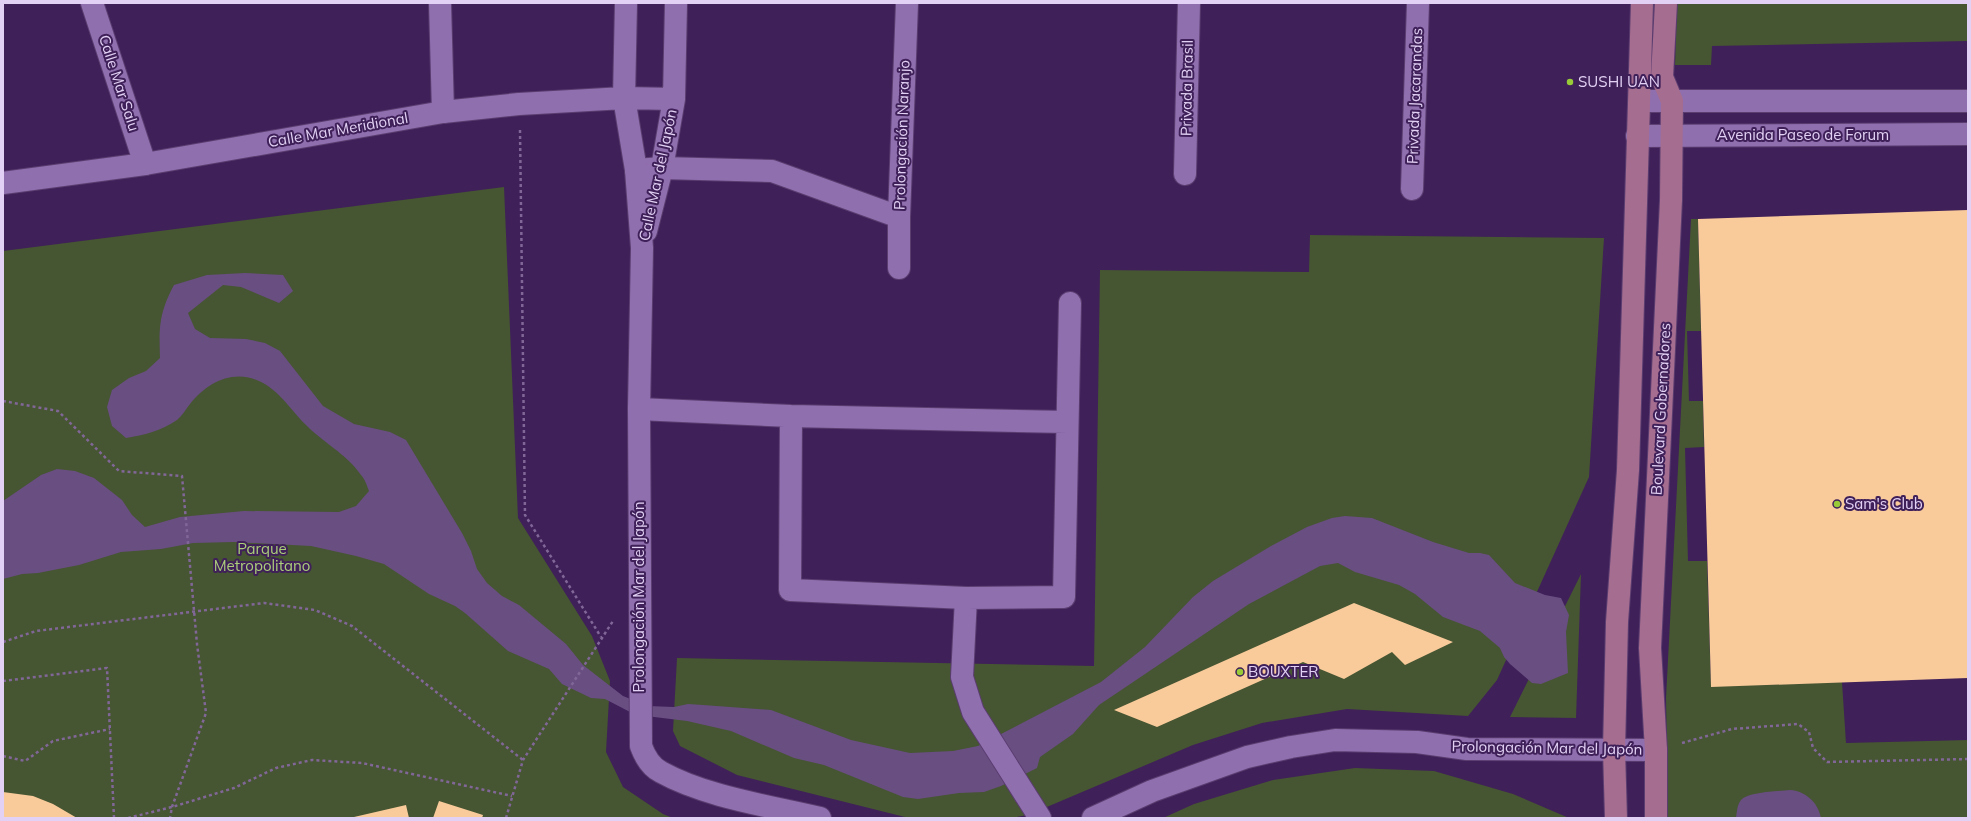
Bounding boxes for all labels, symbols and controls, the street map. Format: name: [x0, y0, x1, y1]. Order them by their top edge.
street label: Privada Jacarandas: [1403, 28, 1426, 164]
street label: Calle Mar Salu: [95, 32, 144, 133]
street label: Privada Brasil: [1176, 40, 1197, 136]
street label: Prolongación Naranjo: [889, 60, 914, 210]
place label: SUSHI UAN: [1578, 72, 1660, 91]
marker: SUSHI UAN: [1565, 77, 1575, 87]
street label: Calle Mar del Japón: [634, 107, 681, 243]
street label: Calle Mar Meridional: [266, 108, 409, 151]
street label: Avenida Paseo de Forum: [1717, 125, 1889, 144]
street label: Boulevard Gobernadores: [1646, 322, 1675, 496]
place label: Sam's Club: [1845, 494, 1923, 513]
marker: Sam's Club: [1832, 499, 1842, 509]
street label: Prolongación Mar del Japón: [629, 502, 648, 692]
park label: Parque Metropolitano: [214, 539, 310, 575]
place label: BOUXTER: [1248, 662, 1319, 681]
marker: BOUXTER: [1235, 667, 1245, 677]
street label: Prolongación Mar del Japón: [1451, 736, 1643, 759]

